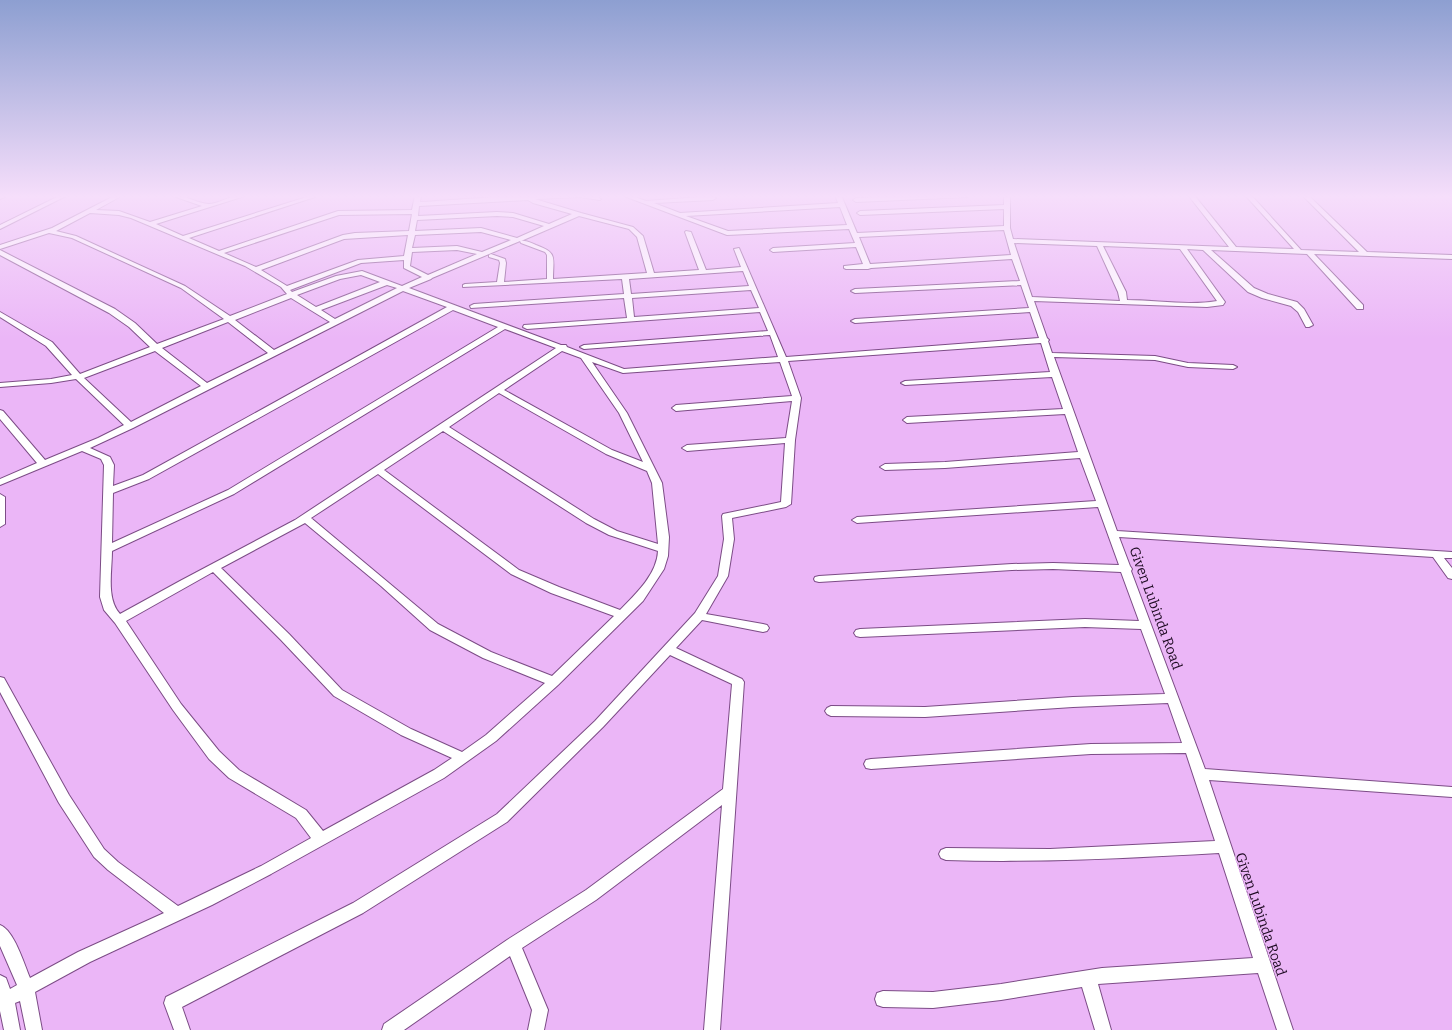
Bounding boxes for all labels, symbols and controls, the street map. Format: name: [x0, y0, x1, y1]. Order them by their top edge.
street label: Given Lubinda Road: [1125, 544, 1186, 672]
street label: Given Lubinda Road: [1231, 850, 1290, 978]

